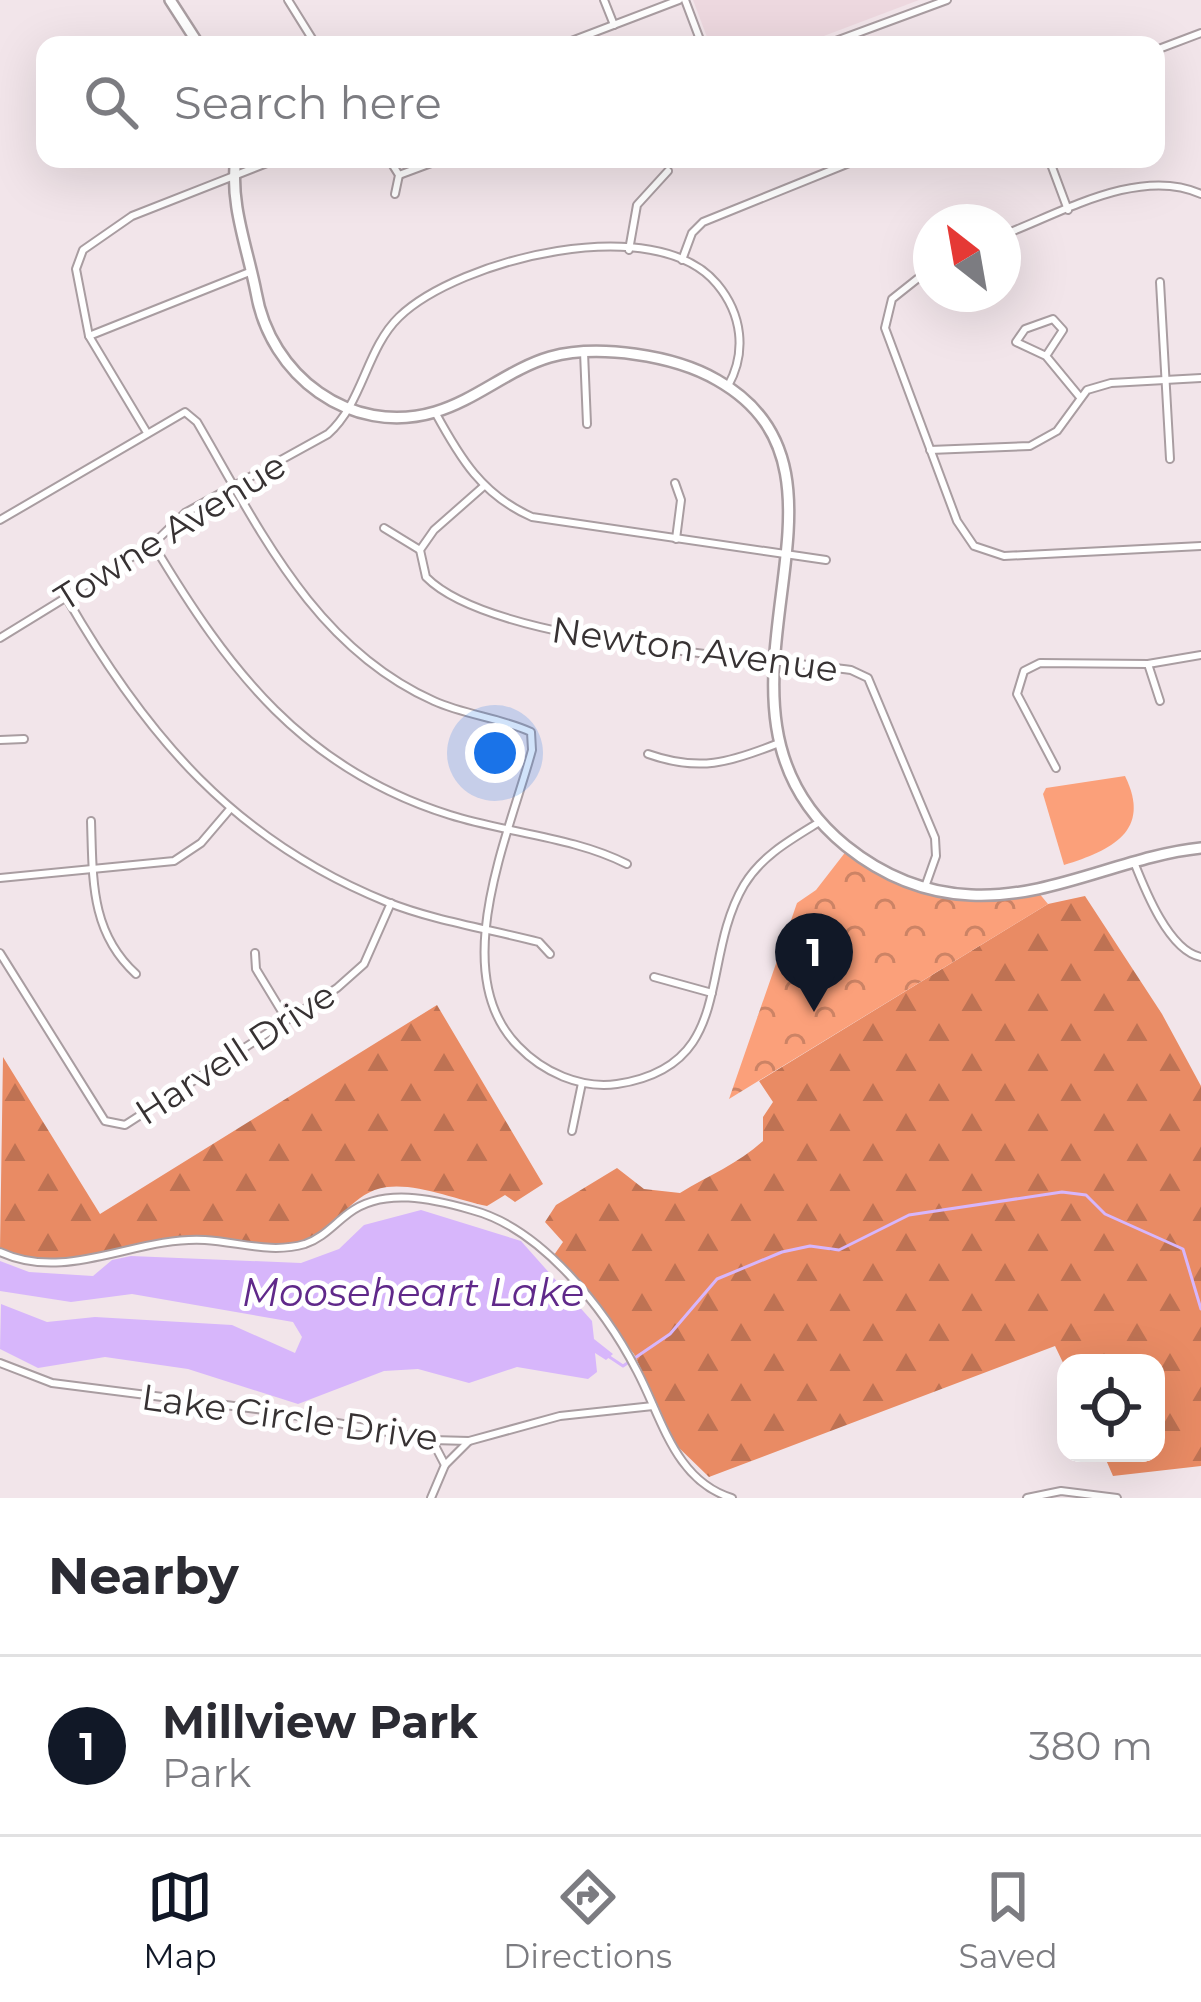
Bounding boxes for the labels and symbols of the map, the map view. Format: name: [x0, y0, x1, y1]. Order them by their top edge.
north arrow: [913, 204, 1021, 312]
street label: Towne Avenue: [47, 442, 293, 620]
street label: Newton Avenue: [549, 607, 841, 691]
your location: [465, 723, 525, 783]
pin: 1: [775, 913, 853, 1012]
street label: Harvell Drive: [127, 972, 343, 1134]
water label: Mooseheart Lake: [242, 1268, 584, 1316]
street label: Lake Circle Drive: [139, 1374, 441, 1460]

